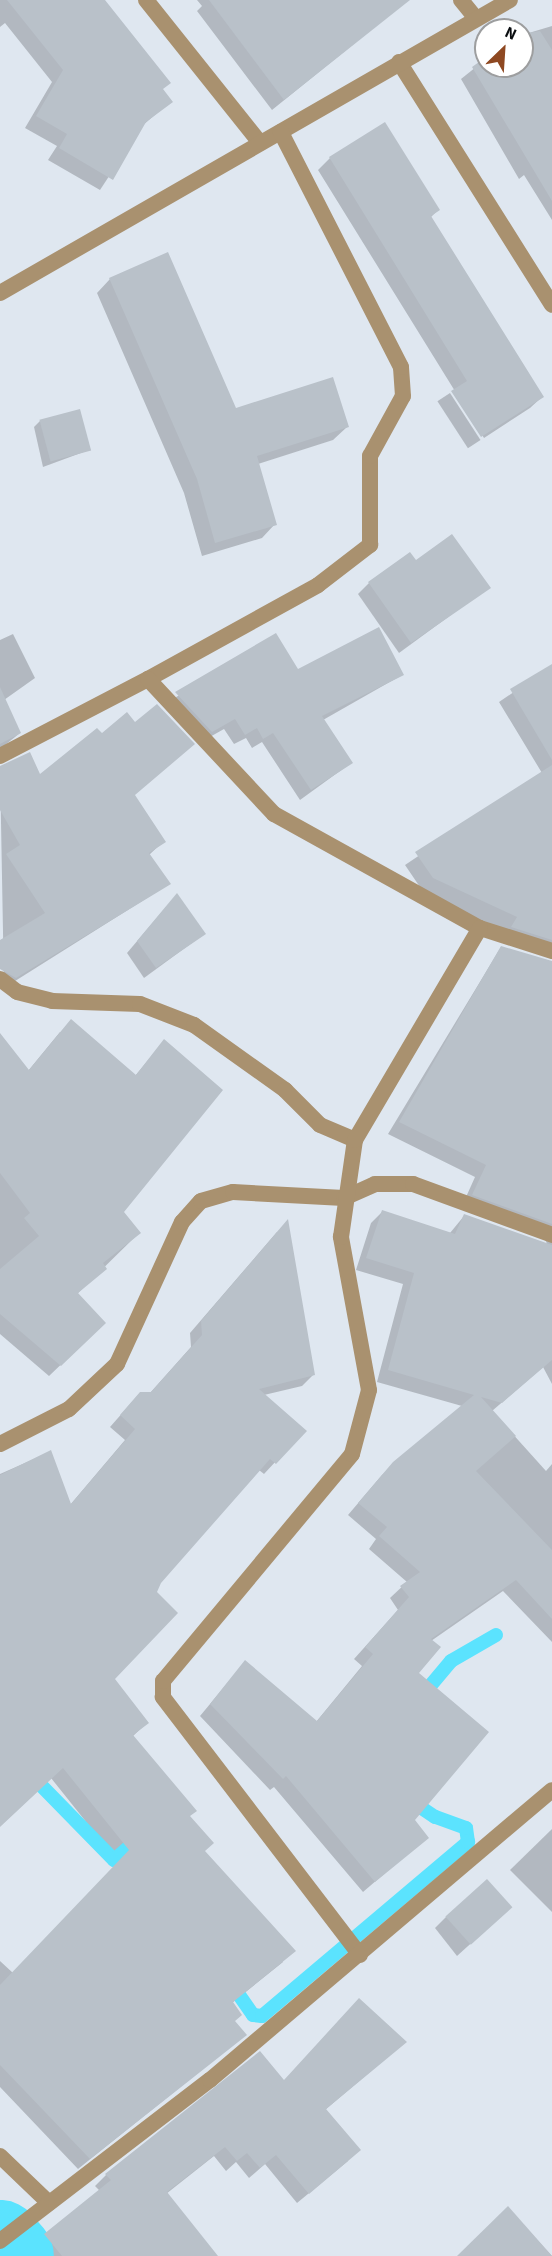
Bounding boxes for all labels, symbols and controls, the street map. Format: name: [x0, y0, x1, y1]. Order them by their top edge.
north arrow: [474, 18, 534, 78]
text: N: [501, 21, 520, 46]

